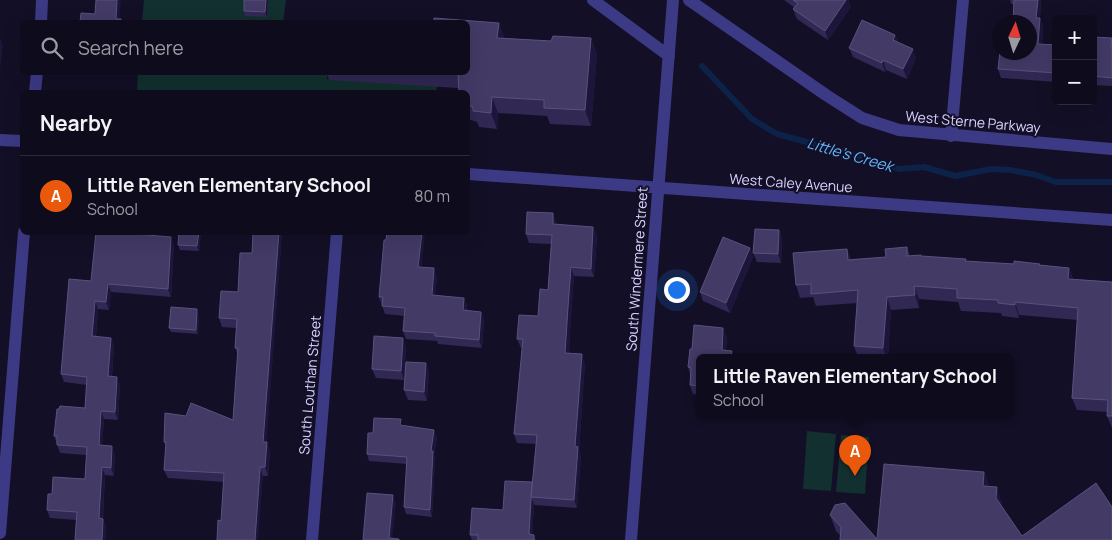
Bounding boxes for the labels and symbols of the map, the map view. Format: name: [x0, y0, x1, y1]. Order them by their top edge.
north arrow: [992, 15, 1037, 60]
street label: West Sterne Parkway: [905, 106, 1042, 137]
water label: Little's Creek: [805, 132, 898, 178]
street label: West Caley Avenue: [729, 169, 853, 196]
street label: South Windermere Street: [621, 186, 652, 352]
your location: [664, 277, 690, 303]
street label: South Louthan Street: [294, 314, 325, 455]
pin: A: [839, 435, 871, 476]

